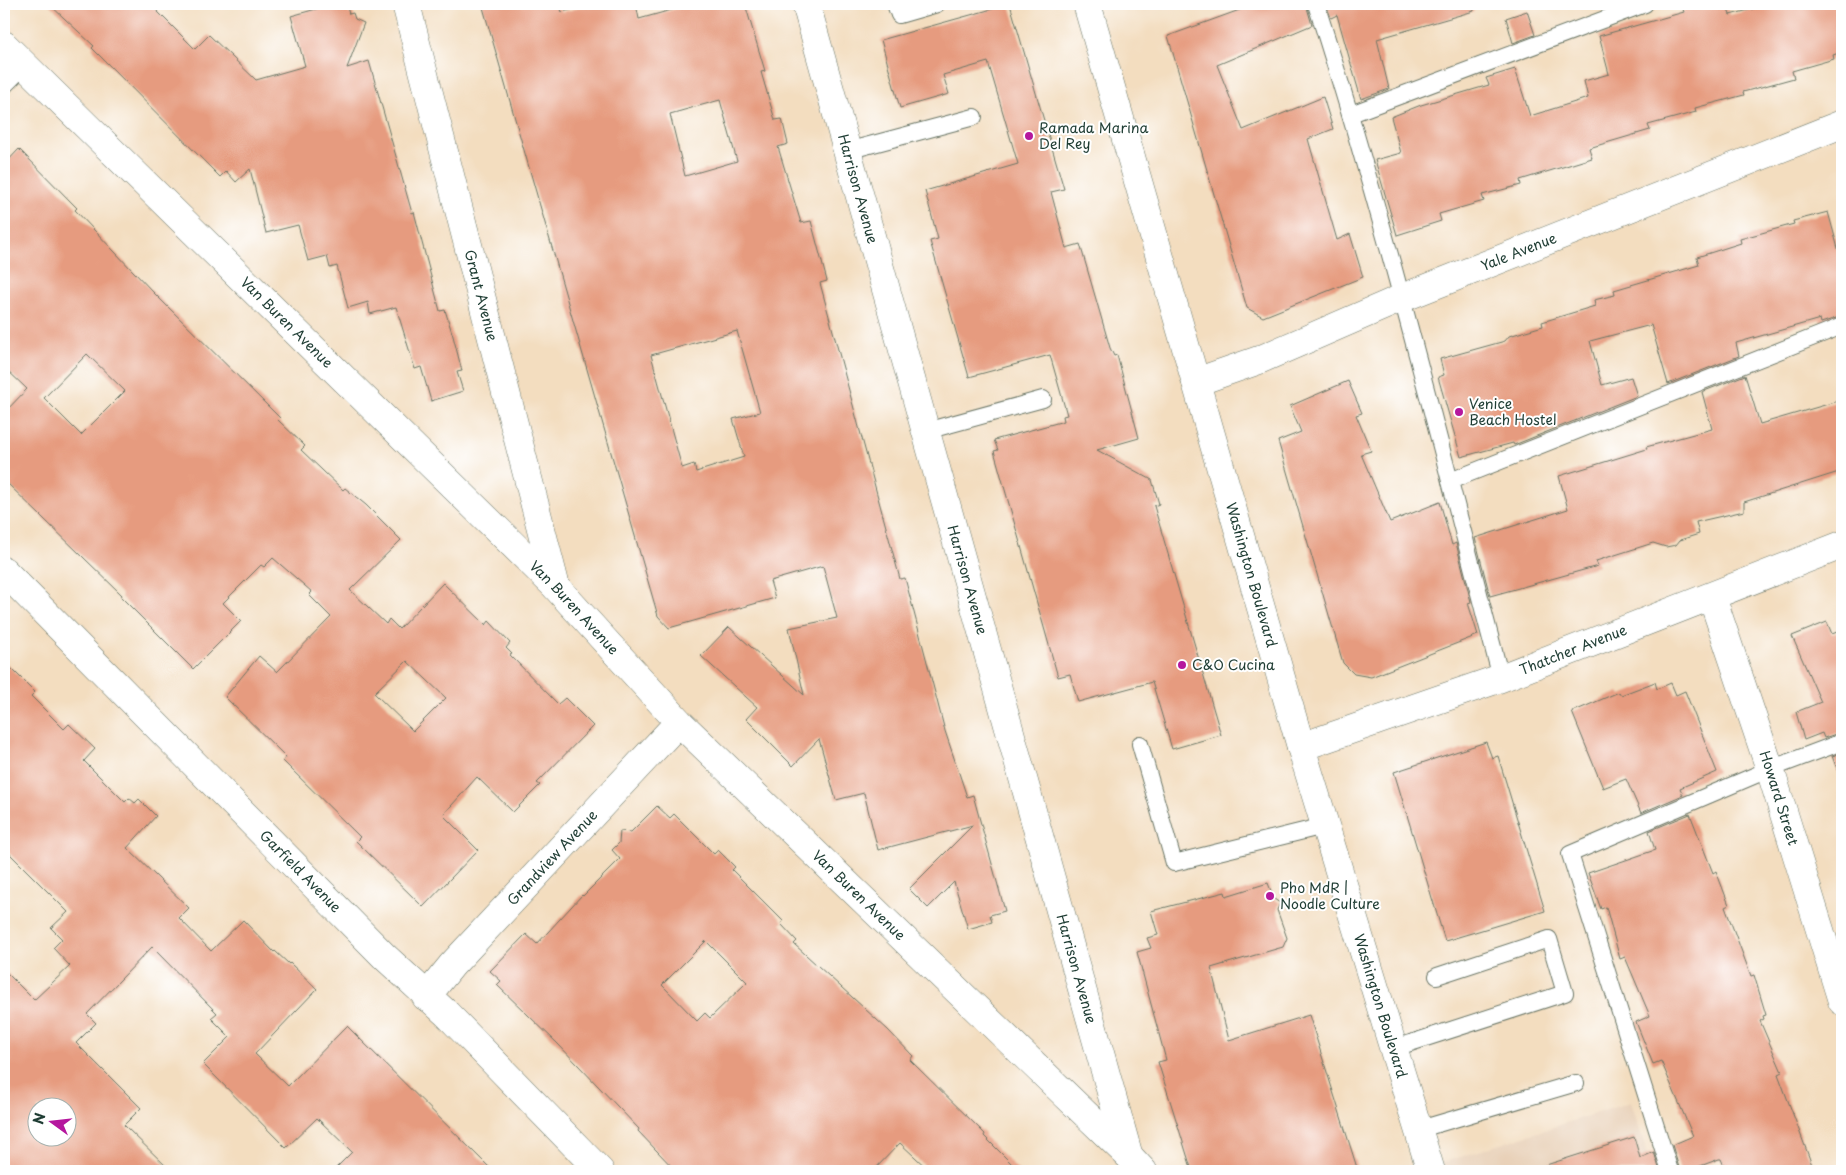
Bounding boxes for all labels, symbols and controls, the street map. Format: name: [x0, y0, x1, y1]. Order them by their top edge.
place label: Ramada Marina Del Rey: [1039, 117, 1149, 154]
marker: Ramada Marina Del Rey: [1023, 130, 1035, 142]
street label: Harrison Avenue: [833, 131, 884, 246]
street label: Yale Avenue: [1478, 227, 1560, 276]
street label: Grant Avenue: [460, 247, 503, 344]
street label: Van Buren Avenue: [236, 272, 338, 372]
place label: Venice Beach Hostel: [1469, 393, 1557, 430]
marker: Venice Beach Hostel: [1453, 406, 1465, 418]
street label: Washington Boulevard: [1221, 500, 1283, 650]
street label: Harrison Avenue: [942, 522, 993, 637]
street label: Van Buren Avenue: [525, 555, 624, 659]
street label: Thatcher Avenue: [1516, 619, 1630, 680]
place label: C&O Cucina: [1192, 654, 1275, 675]
marker: C&O Cucina: [1176, 659, 1188, 671]
street label: Howard Street: [1755, 748, 1804, 848]
street label: Grandview Avenue: [502, 805, 602, 910]
street label: Garfield Avenue: [255, 825, 347, 917]
street label: Van Buren Avenue: [808, 845, 910, 945]
place label: Pho MdR | Noodle Culture: [1280, 877, 1380, 914]
marker: Pho MdR | Noodle Culture: [1264, 890, 1276, 902]
street label: Harrison Avenue: [1051, 911, 1102, 1026]
street label: Washington Boulevard: [1349, 931, 1413, 1081]
north arrow: [28, 1098, 78, 1148]
text: N: [27, 1110, 51, 1127]

